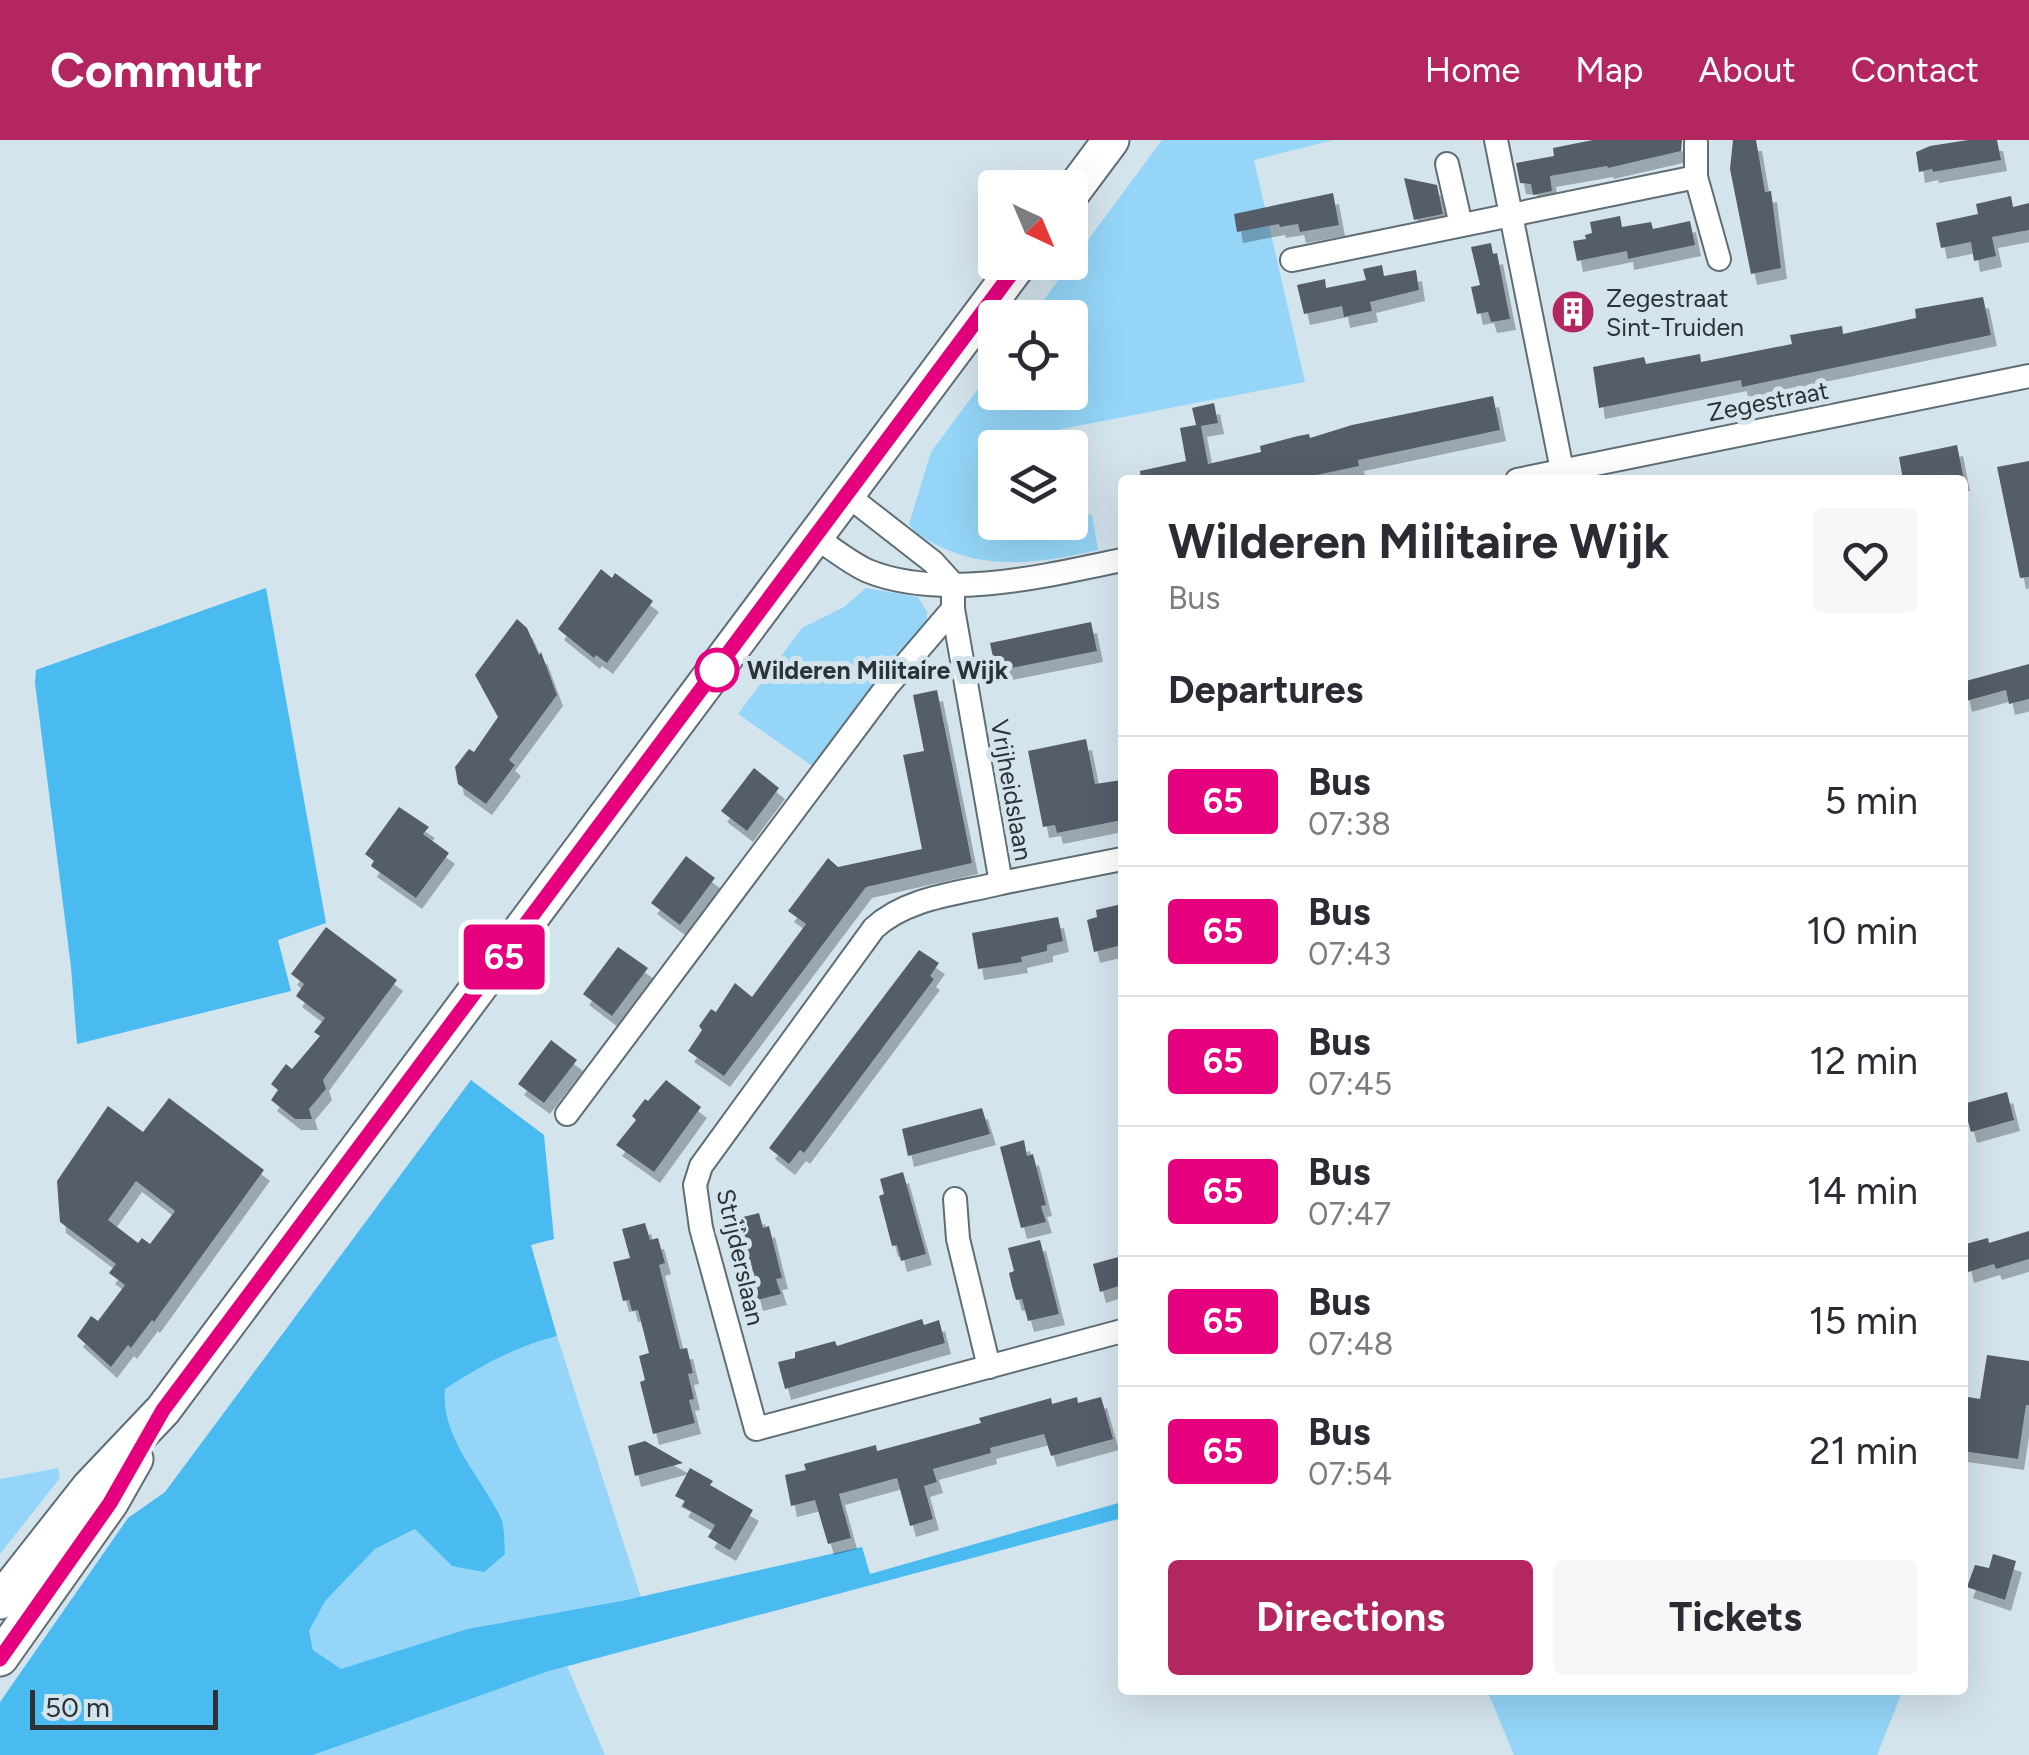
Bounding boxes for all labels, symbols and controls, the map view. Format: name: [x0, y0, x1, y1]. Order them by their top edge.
text: Commutr: [50, 41, 261, 99]
text: Home: [1425, 49, 1520, 91]
text: Map: [1575, 49, 1644, 91]
text: About: [1699, 49, 1796, 91]
text: Contact: [1851, 49, 1979, 91]
north arrow: [978, 170, 1088, 280]
map controls: [978, 170, 1088, 540]
place label: Zegestraat Sint-Truiden: [1606, 283, 1744, 342]
building icon: Zegestraat Sint-Truiden: [1550, 289, 1596, 335]
button: locate: [978, 300, 1088, 410]
street label: Zegestraat: [1705, 375, 1831, 427]
button: layers: [978, 430, 1088, 540]
button: heart: [1813, 508, 1918, 613]
text: Wilderen Militaire Wijk: [1168, 512, 1669, 570]
text: Bus: [1168, 579, 1220, 617]
marker: Wilderen Militaire Wijk: [696, 649, 738, 691]
place label: Wilderen Militaire Wijk: [747, 655, 1009, 685]
text: Departures: [1168, 667, 1363, 713]
street label: Vrijheidslaan: [985, 717, 1039, 863]
text: Bus: [1308, 759, 1371, 805]
text: 5 min: [1824, 778, 1918, 824]
text: 65: [1203, 780, 1243, 822]
text: 07:38: [1308, 805, 1391, 843]
text: Bus: [1308, 889, 1371, 935]
text: 10 min: [1806, 908, 1918, 954]
text: 65: [1203, 910, 1243, 952]
line badge: 65: [459, 924, 549, 990]
text: 07:43: [1308, 935, 1391, 973]
text: 65: [484, 936, 524, 978]
text: Bus: [1308, 1019, 1371, 1065]
text: 12 min: [1809, 1038, 1918, 1084]
text: 65: [1203, 1040, 1243, 1082]
text: 07:45: [1308, 1065, 1392, 1103]
text: Bus: [1308, 1149, 1371, 1195]
text: 14 min: [1807, 1168, 1918, 1214]
text: 65: [1203, 1170, 1243, 1212]
street label: Strijderslaan: [711, 1186, 771, 1328]
text: 07:47: [1308, 1195, 1391, 1233]
text: Bus: [1308, 1279, 1371, 1325]
text: 15 min: [1809, 1298, 1918, 1344]
text: 65: [1203, 1300, 1243, 1342]
text: 07:48: [1308, 1325, 1393, 1363]
text: Bus: [1308, 1409, 1371, 1455]
text: 21 min: [1809, 1428, 1918, 1474]
text: 65: [1203, 1430, 1243, 1472]
text: 07:54: [1308, 1455, 1392, 1493]
button: Directions: [1168, 1560, 1533, 1675]
button: Tickets: [1553, 1560, 1918, 1675]
scale bar: [30, 1685, 218, 1730]
text: 50 m: [45, 1690, 110, 1724]

